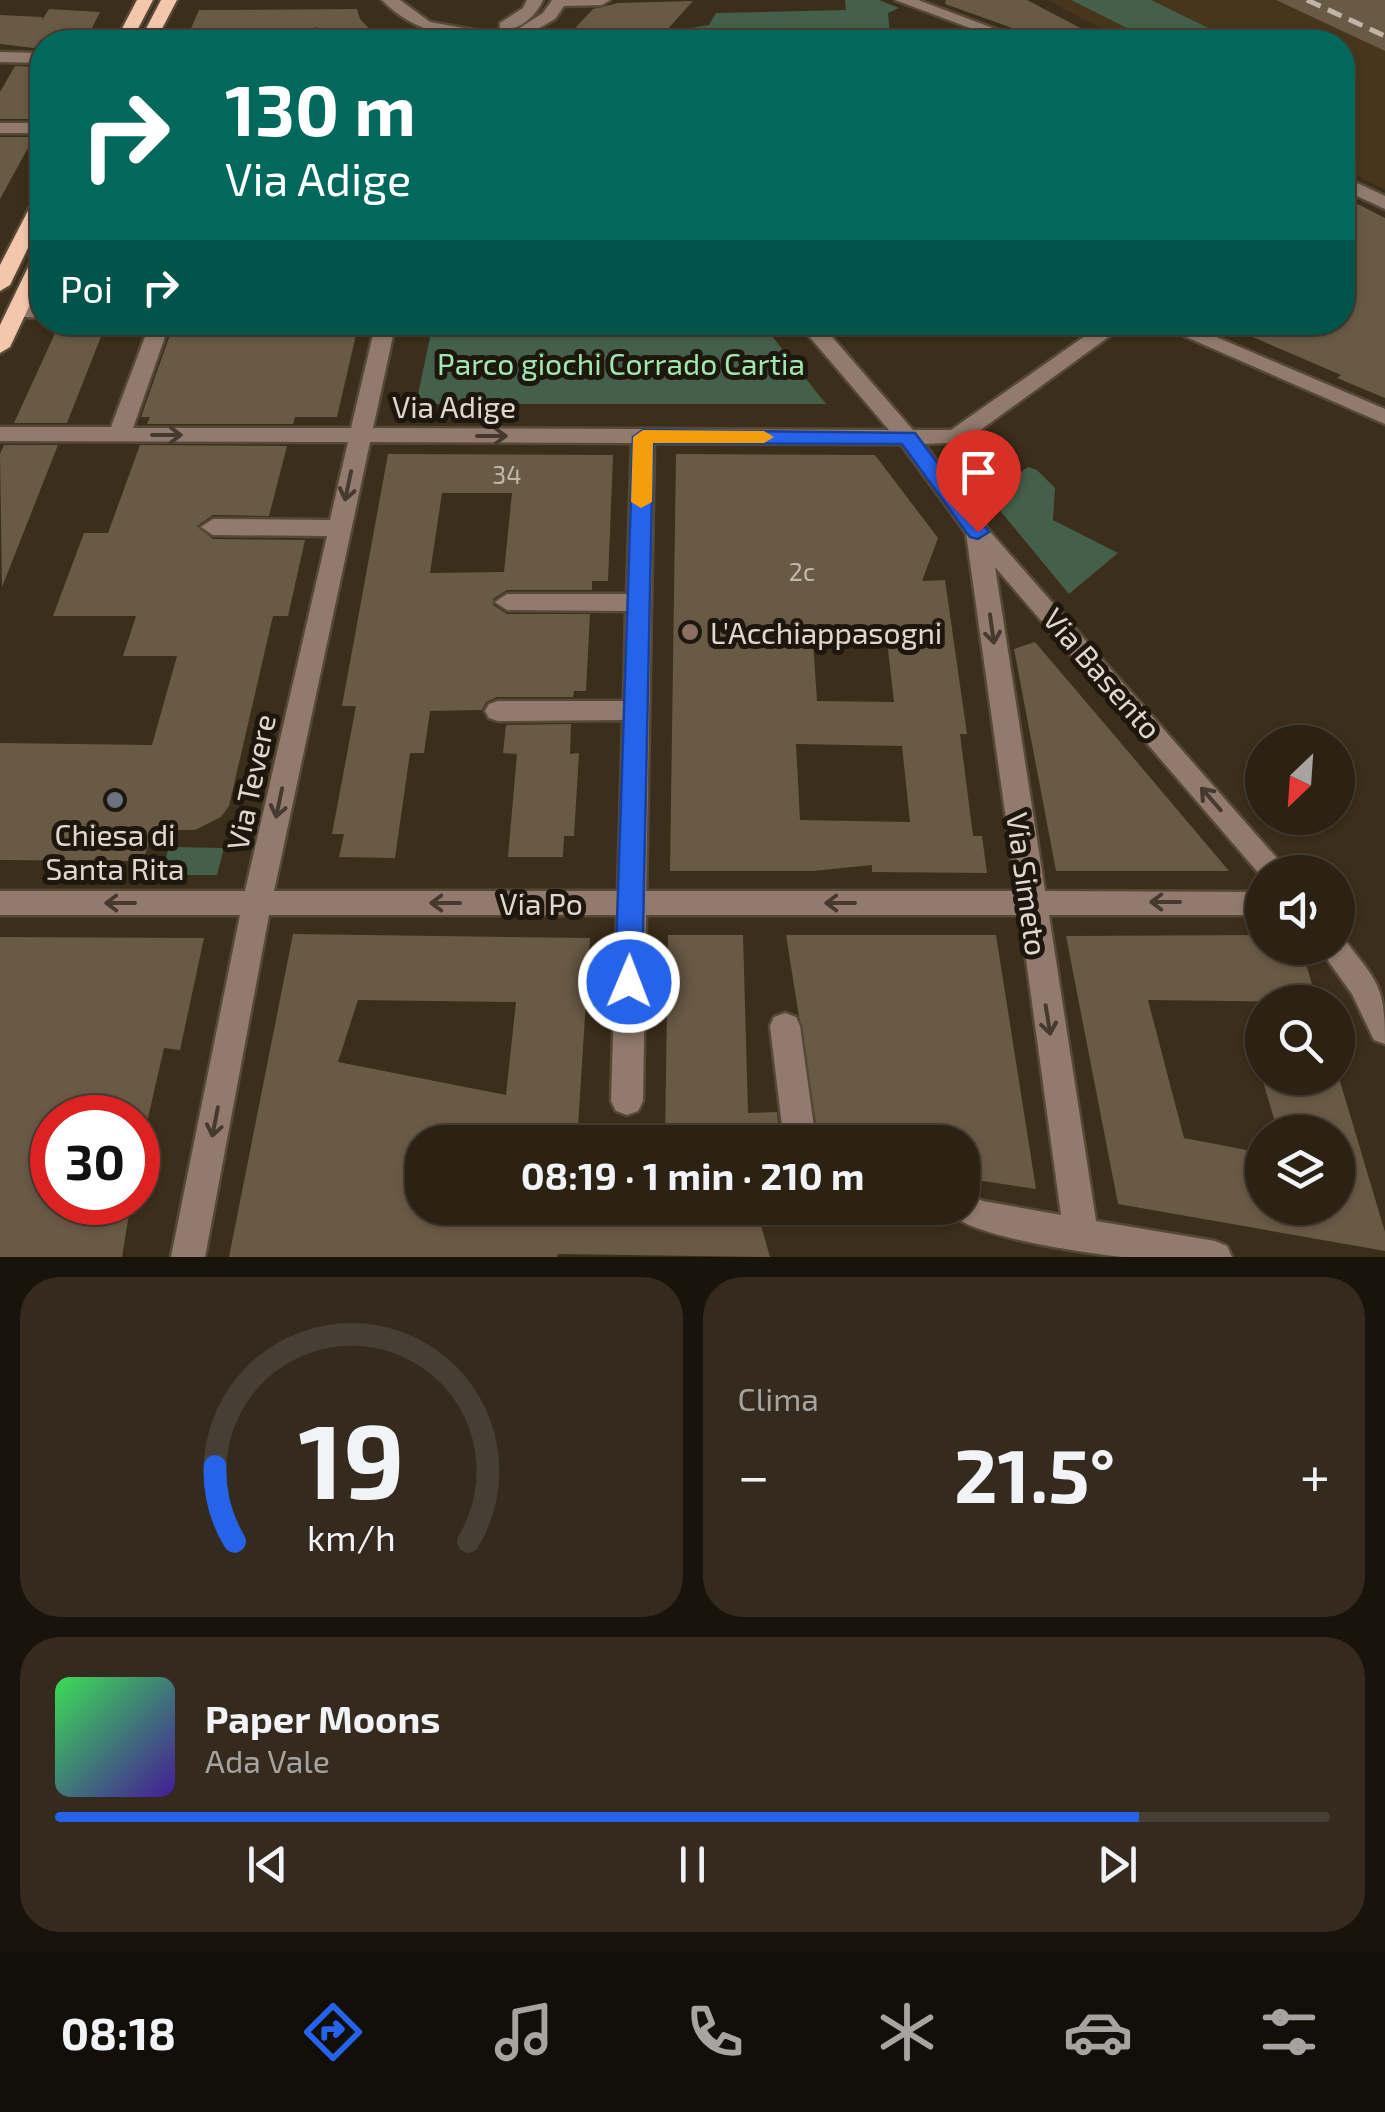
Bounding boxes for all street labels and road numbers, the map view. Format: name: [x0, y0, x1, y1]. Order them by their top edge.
street label: Via Adige: [392, 388, 516, 424]
street label: Via Basento: [1037, 600, 1169, 746]
street label: Via Tevere: [218, 711, 282, 853]
street label: Via Simeto: [1000, 810, 1056, 958]
street label: Via Po: [499, 885, 583, 921]

